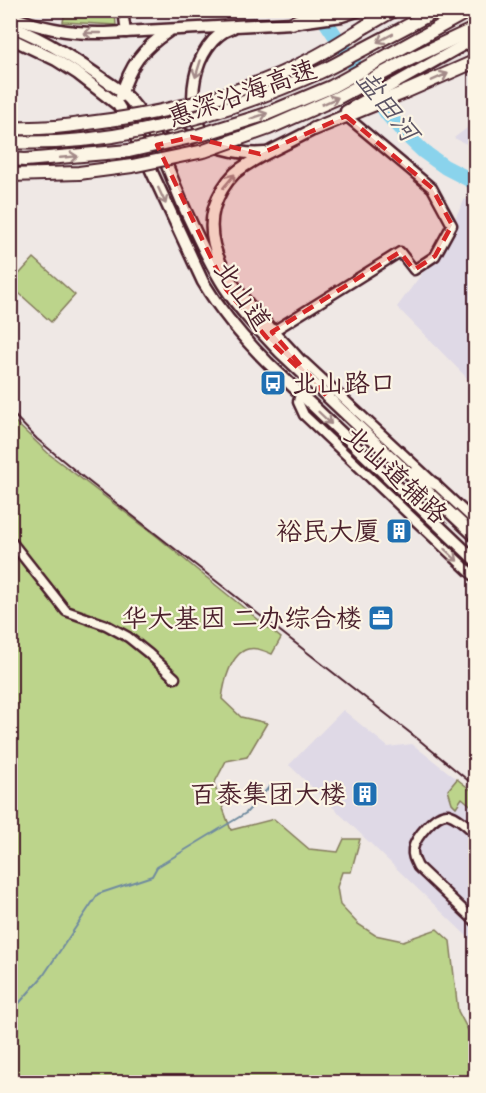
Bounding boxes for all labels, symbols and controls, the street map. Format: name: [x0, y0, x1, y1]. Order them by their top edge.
one-way arrow: [82, 27, 102, 39]
one-way arrow: [377, 33, 395, 44]
street label: 惠深沿海高速: [163, 52, 321, 134]
one-way arrow: [192, 59, 203, 78]
water label: 盐田河: [350, 64, 429, 152]
one-way arrow: [431, 71, 449, 82]
one-way arrow: [321, 95, 339, 107]
one-way arrow: [249, 110, 268, 121]
one-way arrow: [58, 151, 78, 162]
one-way arrow: [222, 174, 236, 189]
one-way arrow: [157, 186, 169, 204]
street label: 北山道: [207, 254, 278, 337]
place label: 北山路口: [292, 367, 396, 400]
bus stop icon: 北山路口: [258, 368, 288, 398]
one-way arrow: [318, 411, 333, 425]
street label: 北山道辅路: [337, 418, 454, 531]
place label: 裕民大厦: [276, 515, 380, 548]
building icon: 裕民大厦: [384, 516, 414, 546]
one-way arrow: [444, 548, 459, 563]
place label: 华大基因 二办综合楼: [122, 602, 362, 635]
office icon: 华大基因 二办综合楼: [366, 603, 396, 633]
place label: 百泰集团大楼: [190, 778, 346, 811]
building icon: 百泰集团大楼: [350, 779, 380, 809]

